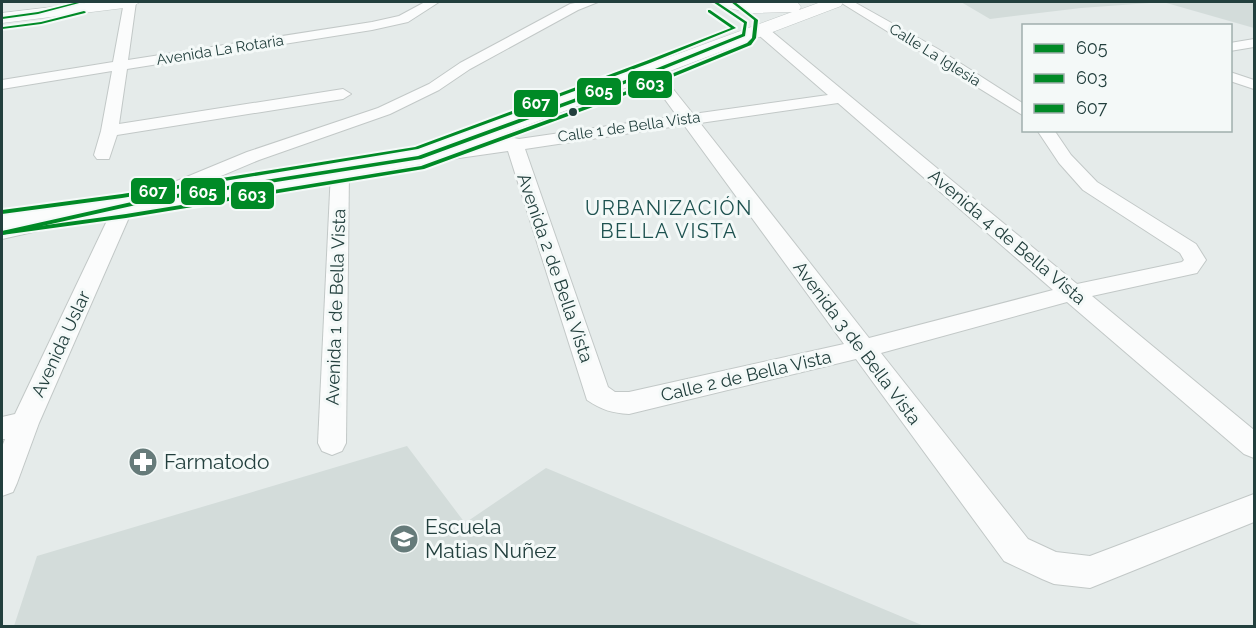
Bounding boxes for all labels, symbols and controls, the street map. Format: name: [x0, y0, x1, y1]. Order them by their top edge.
street label: Calle La Iglesia: [886, 20, 984, 90]
legend: [1022, 24, 1232, 132]
street label: Avenida La Rotaria: [155, 31, 285, 69]
text: 605: [1076, 37, 1108, 58]
text: 603: [1076, 67, 1107, 88]
line badge: 603: [627, 70, 673, 99]
text: 603: [636, 75, 664, 94]
line badge: 605: [576, 77, 622, 106]
text: 605: [585, 82, 613, 101]
line badge: 607: [513, 89, 559, 118]
text: 607: [522, 94, 550, 113]
text: 607: [1076, 97, 1108, 118]
unlabelled marker: [567, 106, 579, 118]
street label: Calle 1 de Bella Vista: [557, 108, 701, 146]
street label: Avenida 4 de Bella Vista: [924, 165, 1090, 309]
street label: Avenida 2 de Bella Vista: [513, 171, 598, 365]
line badge: 607: [130, 177, 176, 205]
line badge: 605: [180, 177, 226, 206]
line badge: 603: [230, 181, 275, 210]
text: 607: [139, 182, 167, 201]
text: 605: [189, 183, 217, 202]
text: 603: [238, 186, 266, 205]
district label: URBANIZACIÓN BELLA VISTA: [585, 196, 753, 243]
street label: Avenida 1 de Bella Vista: [322, 208, 349, 406]
street label: Avenida 3 de Bella Vista: [789, 257, 926, 428]
street label: Avenida Uslar: [27, 287, 95, 400]
street label: Calle 2 de Bella Vista: [659, 346, 833, 405]
pharmacy icon: Farmatodo: [127, 446, 159, 478]
place label: Farmatodo: [164, 449, 269, 474]
place label: Escuela Matias Nuñez: [425, 514, 557, 563]
school or university icon: Escuela Matias Nuñez: [388, 523, 420, 555]

